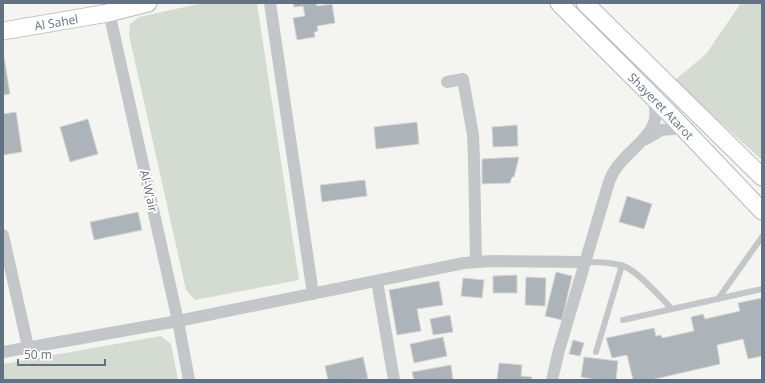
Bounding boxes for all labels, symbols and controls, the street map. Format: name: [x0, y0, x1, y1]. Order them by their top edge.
street label: Al Sahel: [33, 10, 79, 34]
street label: Shayeret Atarot: [625, 69, 698, 143]
street label: Al-W'air: [136, 168, 162, 214]
scale bar: [18, 341, 105, 367]
text: 50 m: [24, 346, 52, 363]

